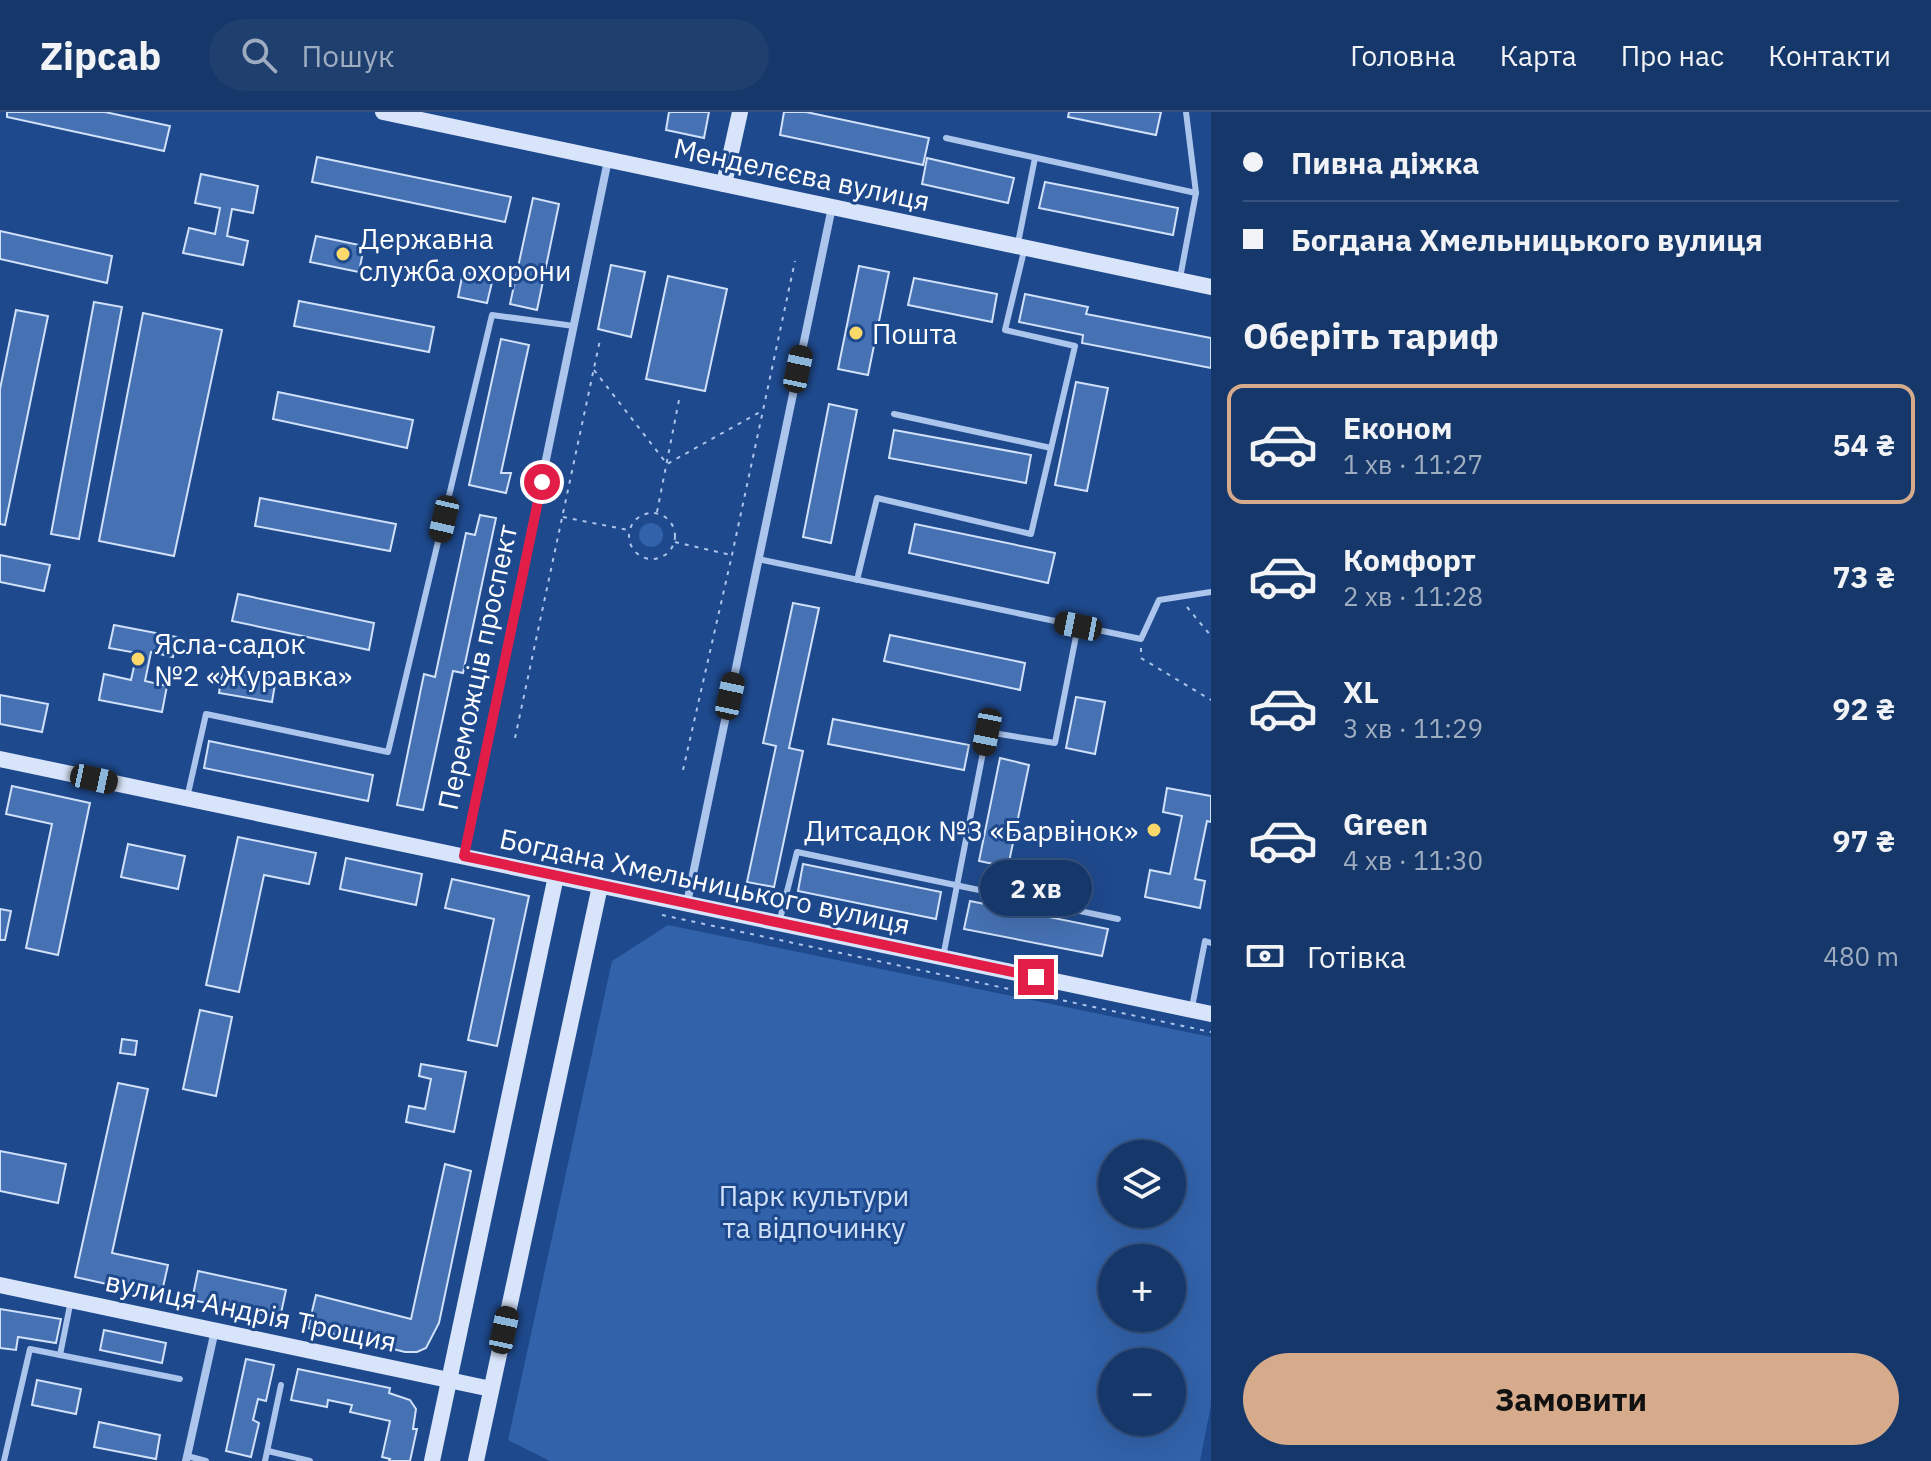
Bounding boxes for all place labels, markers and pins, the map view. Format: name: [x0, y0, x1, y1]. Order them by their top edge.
place label: Державна служба охорони: [359, 220, 572, 289]
marker: Державна служба охорони: [334, 245, 352, 263]
place label: Пошта: [872, 315, 957, 352]
marker: Пошта: [847, 324, 865, 342]
place label: Ясла-садок №2 «Журавка»: [154, 625, 352, 694]
marker: Ясла-садок №2 «Журавка»: [129, 650, 147, 668]
place label: Дитсадок №3 «Барвінок»: [804, 812, 1138, 849]
marker: Дитсадок №3 «Барвінок»: [1145, 821, 1163, 839]

